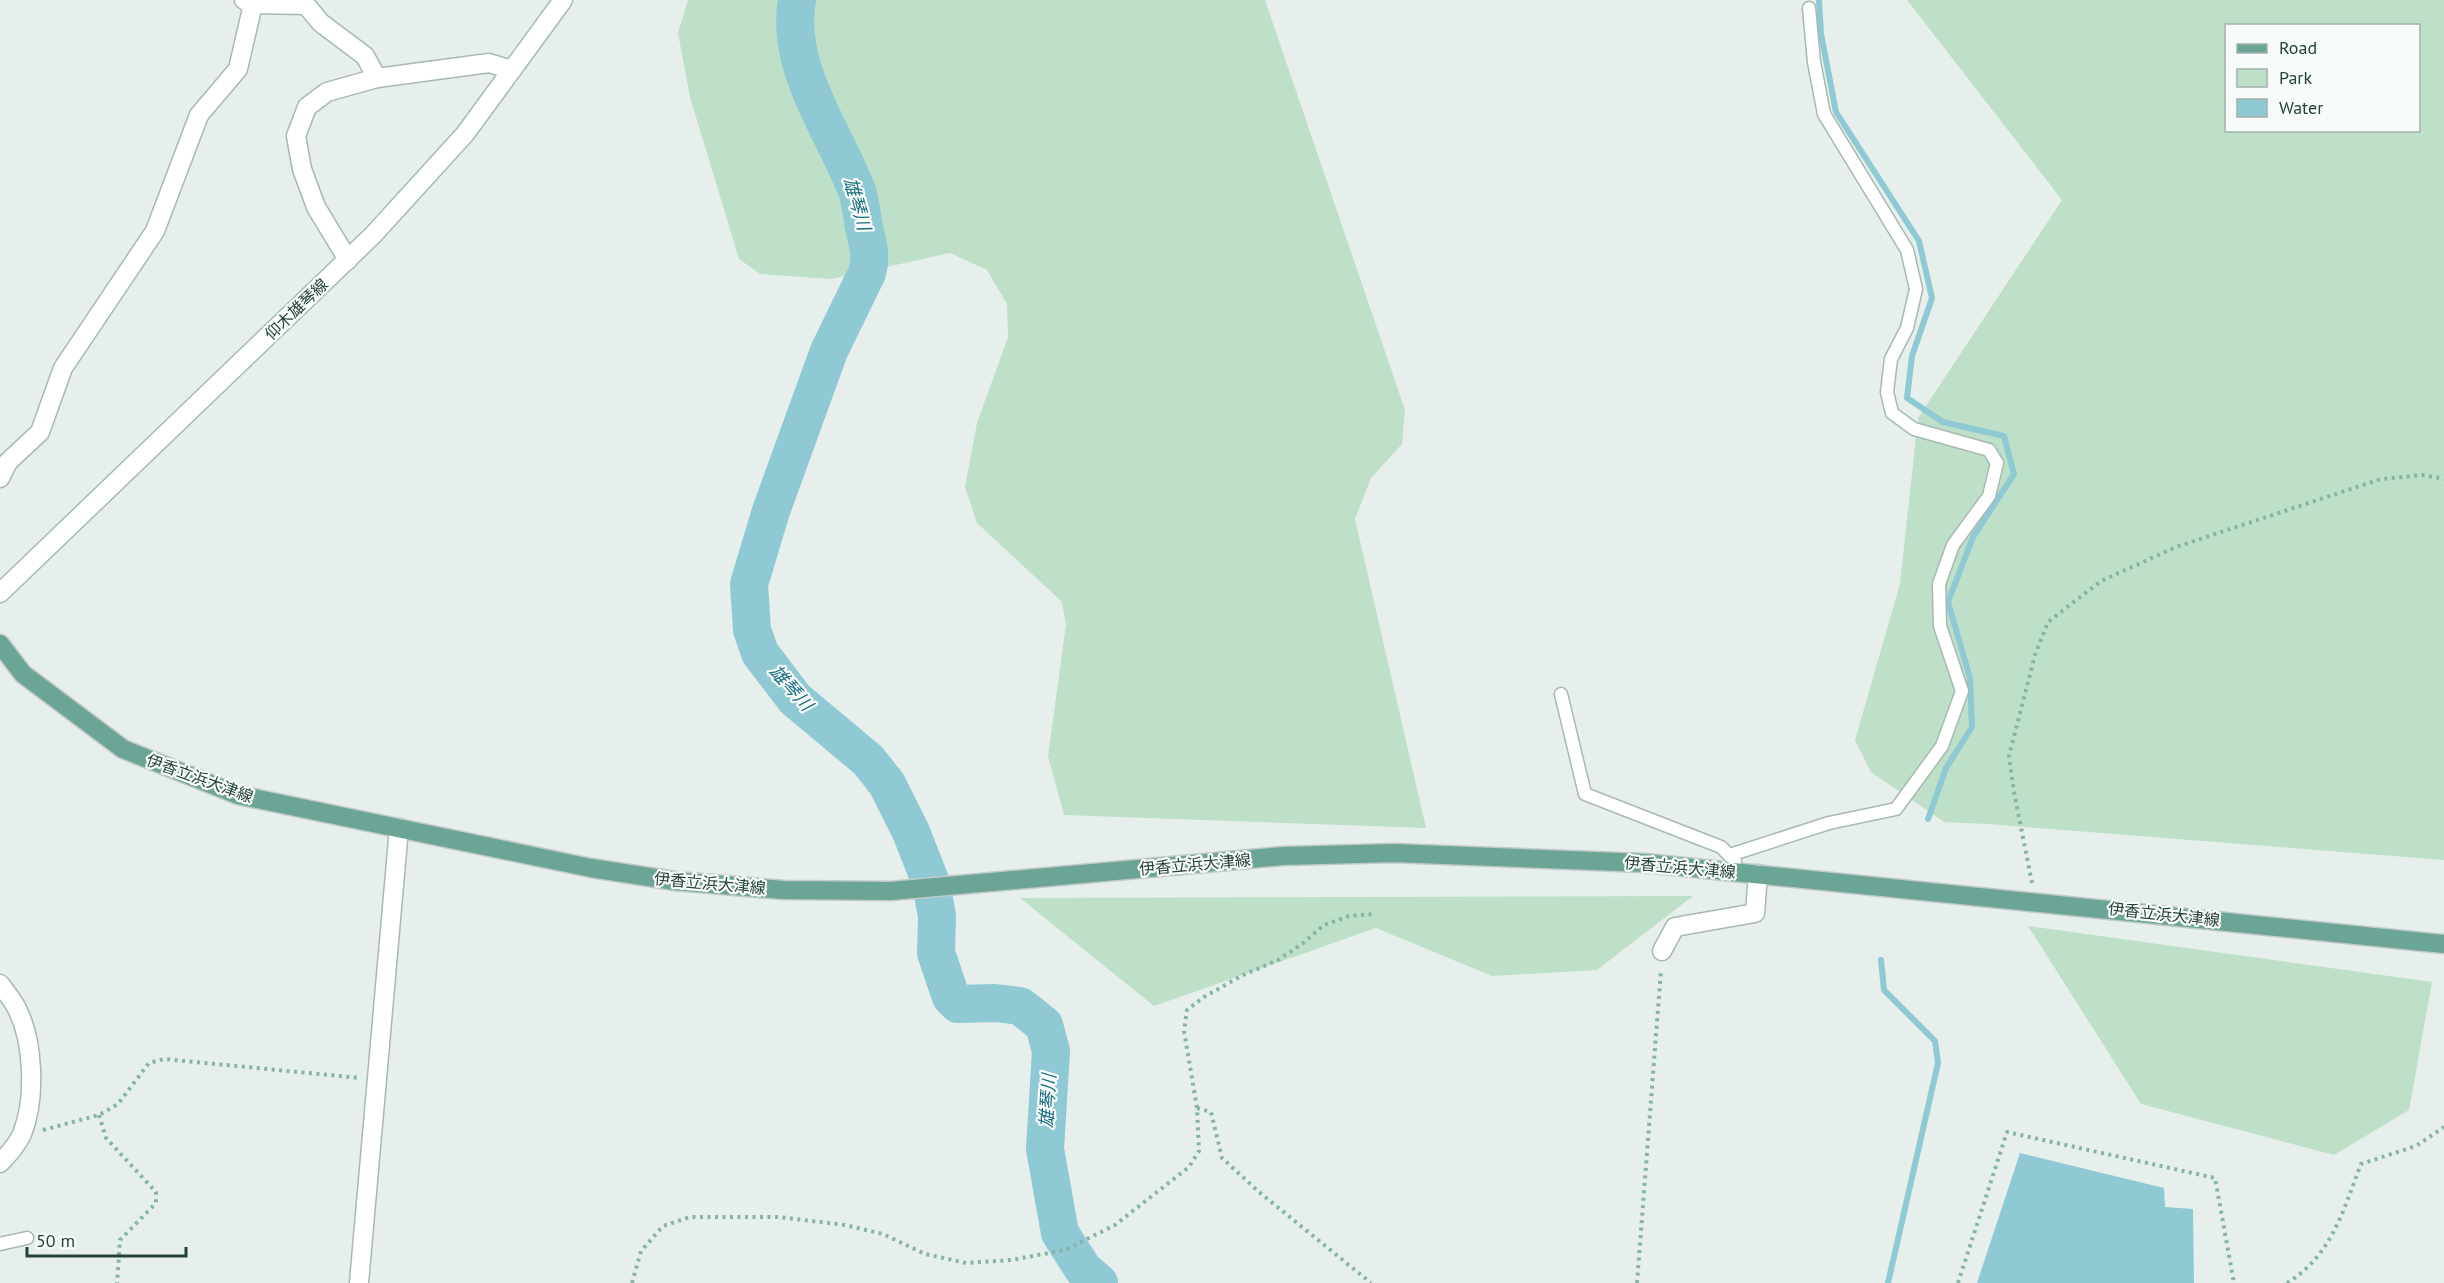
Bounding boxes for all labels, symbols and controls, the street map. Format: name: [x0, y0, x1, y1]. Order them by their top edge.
legend: [2225, 24, 2420, 132]
text: Road: [2279, 36, 2317, 59]
text: Park: [2279, 66, 2312, 89]
text: Water: [2279, 96, 2323, 119]
water label: 雄琴川: [839, 175, 877, 235]
street label: 仰木雄琴線: [260, 274, 332, 344]
water label: 雄琴川: [765, 660, 819, 717]
street label: 伊香立浜大津線: [144, 749, 256, 807]
street label: 伊香立浜大津線: [1138, 849, 1252, 879]
street label: 伊香立浜大津線: [1623, 852, 1737, 882]
street label: 伊香立浜大津線: [653, 868, 767, 898]
street label: 伊香立浜大津線: [2107, 898, 2221, 930]
water label: 雄琴川: [1035, 1071, 1061, 1129]
scale bar: [27, 1220, 186, 1258]
text: 50 m: [36, 1229, 75, 1252]

